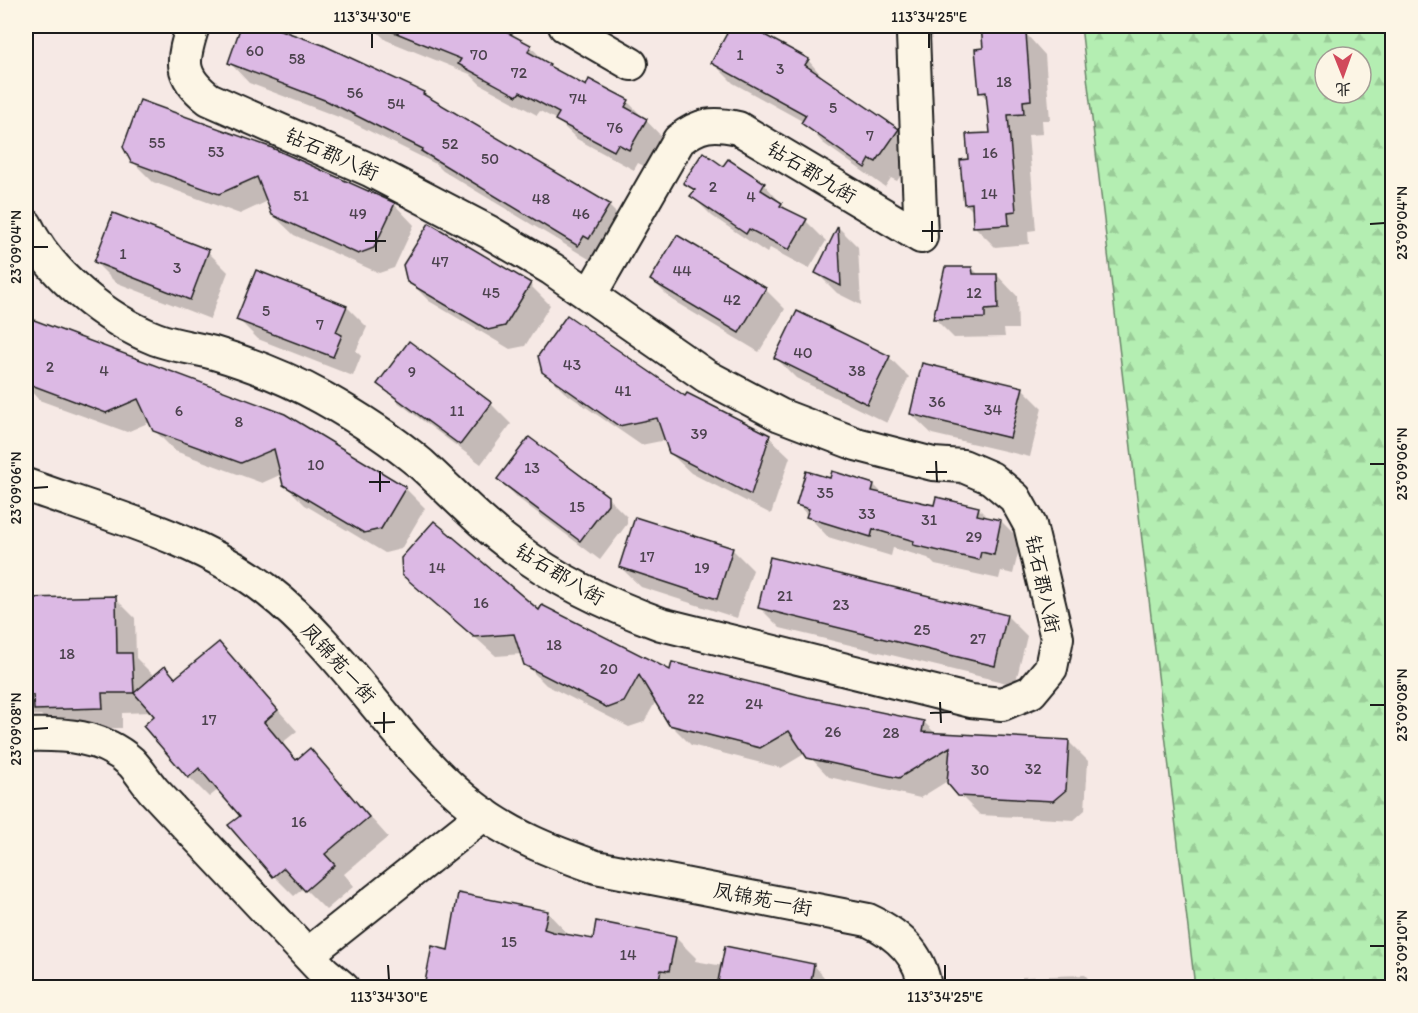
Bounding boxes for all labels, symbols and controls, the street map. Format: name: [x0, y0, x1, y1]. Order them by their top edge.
text: 113°34'30"E: [333, 8, 411, 26]
text: 113°34'25"E: [891, 8, 967, 26]
house number: 60: [246, 41, 264, 60]
house number: 70: [470, 45, 488, 64]
house number: 1: [736, 45, 744, 64]
north arrow: [1313, 45, 1373, 105]
house number: 58: [288, 49, 306, 68]
house number: 3: [776, 59, 785, 78]
house number: 72: [511, 63, 528, 82]
house number: 18: [996, 72, 1012, 91]
text: 北: [1335, 80, 1351, 99]
house number: 56: [347, 83, 363, 102]
house number: 74: [569, 89, 587, 108]
house number: 54: [387, 94, 405, 113]
house number: 5: [829, 98, 837, 117]
house number: 76: [607, 118, 623, 137]
street label: 钻石郡八街: [281, 123, 383, 185]
house number: 7: [866, 126, 874, 145]
house number: 55: [149, 133, 165, 152]
house number: 52: [442, 134, 459, 153]
street label: 钻石郡九街: [763, 136, 861, 208]
house number: 53: [207, 142, 225, 161]
house number: 16: [982, 143, 998, 162]
house number: 50: [481, 149, 499, 168]
house number: 2: [709, 177, 718, 196]
house number: 14: [980, 184, 998, 203]
house number: 51: [293, 186, 309, 205]
text: 23°09'04"N: [1393, 186, 1411, 260]
house number: 4: [746, 187, 756, 206]
house number: 48: [532, 189, 550, 208]
house number: 49: [349, 204, 367, 223]
house number: 46: [572, 204, 590, 223]
text: 23°09'04"N: [7, 210, 25, 284]
house number: 1: [119, 244, 127, 263]
house number: 47: [431, 252, 449, 271]
house number: 3: [173, 258, 182, 277]
house number: 44: [672, 261, 692, 280]
house number: 45: [482, 283, 500, 302]
house number: 12: [966, 283, 983, 302]
house number: 42: [723, 290, 742, 309]
house number: 5: [262, 301, 270, 320]
house number: 7: [316, 315, 324, 334]
house number: 40: [793, 343, 813, 362]
house number: 43: [563, 355, 581, 374]
house number: 2: [46, 357, 55, 376]
house number: 4: [99, 361, 109, 380]
house number: 38: [848, 361, 866, 380]
house number: 9: [408, 362, 416, 381]
house number: 41: [614, 381, 632, 400]
house number: 36: [928, 392, 946, 411]
house number: 34: [984, 400, 1003, 419]
house number: 6: [175, 401, 183, 420]
house number: 11: [450, 401, 465, 420]
house number: 8: [235, 412, 244, 431]
house number: 39: [690, 424, 708, 443]
text: 23°09'06"N: [1393, 427, 1411, 501]
text: 23°09'06"N: [7, 451, 25, 525]
house number: 10: [307, 455, 325, 474]
house number: 13: [524, 458, 540, 477]
house number: 35: [816, 483, 834, 502]
house number: 15: [569, 497, 585, 516]
house number: 33: [858, 504, 876, 523]
house number: 31: [921, 510, 938, 529]
house number: 29: [966, 527, 982, 546]
street label: 钻石郡八街: [1021, 533, 1065, 635]
street label: 钻石郡八街: [511, 538, 609, 610]
house number: 17: [639, 547, 655, 566]
house number: 14: [428, 558, 446, 577]
house number: 19: [694, 558, 710, 577]
house number: 21: [777, 586, 793, 605]
house number: 16: [473, 593, 489, 612]
house number: 23: [832, 595, 850, 614]
street label: 凤锦苑一街: [297, 618, 381, 708]
house number: 25: [914, 620, 930, 639]
house number: 27: [970, 629, 986, 648]
house number: 18: [546, 635, 562, 654]
house number: 18: [59, 644, 75, 663]
house number: 20: [600, 659, 618, 678]
text: 23°09'08"N: [1393, 668, 1411, 742]
house number: 22: [688, 689, 705, 708]
text: 23°09'08"N: [7, 692, 25, 766]
house number: 24: [745, 694, 763, 713]
house number: 17: [201, 710, 217, 729]
house number: 26: [825, 722, 841, 741]
house number: 28: [882, 723, 900, 742]
house number: 32: [1024, 759, 1042, 778]
house number: 30: [971, 760, 989, 779]
house number: 16: [291, 812, 307, 831]
street label: 凤锦苑一街: [712, 878, 814, 920]
text: 23°09'10"N: [1393, 910, 1411, 982]
house number: 15: [501, 932, 517, 951]
house number: 14: [619, 945, 637, 964]
text: 113°34'30"E: [350, 988, 428, 1006]
text: 113°34'25"E: [907, 988, 983, 1006]

